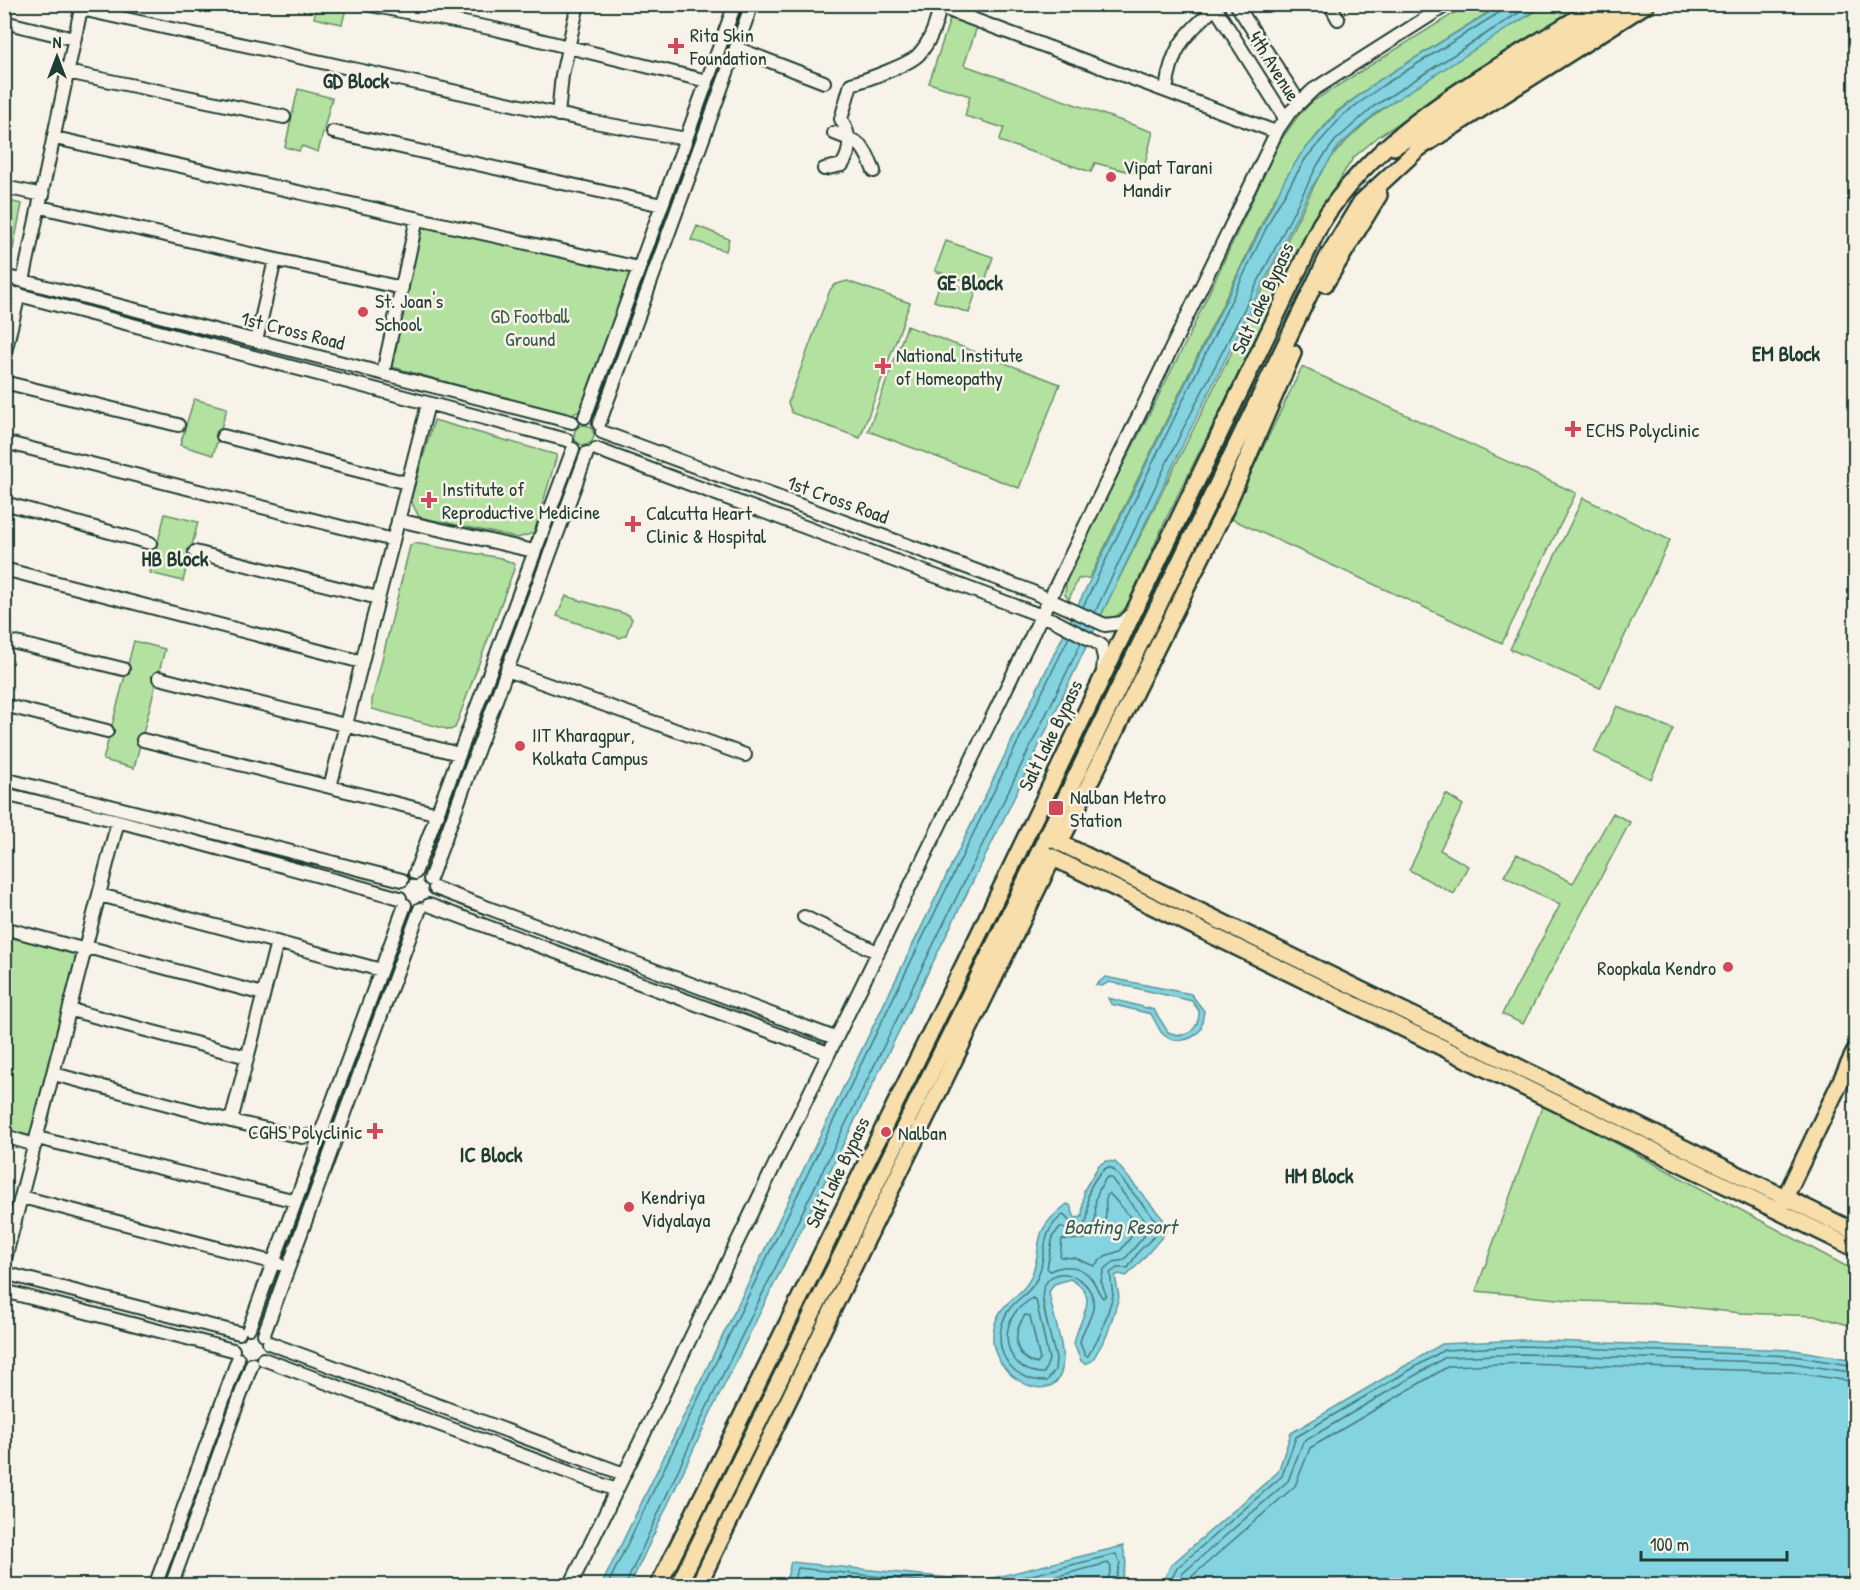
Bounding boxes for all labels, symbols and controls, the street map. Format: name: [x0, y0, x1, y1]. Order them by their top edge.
place label: Rita Skin Foundation: [689, 21, 767, 71]
street label: 4th Avenue: [1243, 26, 1307, 106]
north arrow: [27, 27, 87, 87]
text: N: [53, 31, 62, 53]
marker: Rita Skin Foundation: [667, 37, 685, 55]
district label: GD Block: [323, 66, 390, 95]
place label: Vipat Tarani Mandir: [1123, 153, 1213, 203]
marker: Vipat Tarani Mandir: [1104, 170, 1118, 184]
street label: Salt Lake Bypass: [1224, 237, 1300, 358]
district label: GE Block: [937, 268, 1003, 297]
place label: St. Joan's School: [375, 287, 444, 337]
park label: GD Football Ground: [491, 302, 570, 352]
street label: 1st Cross Road: [238, 304, 348, 356]
marker: St. Joan's School: [356, 305, 370, 319]
district label: EM Block: [1752, 339, 1820, 368]
place label: National Institute of Homeopathy: [896, 341, 1023, 391]
marker: National Institute of Homeopathy: [874, 357, 892, 375]
place label: ECHS Polyclinic: [1586, 416, 1699, 443]
marker: ECHS Polyclinic: [1564, 420, 1582, 438]
street label: 1st Cross Road: [784, 468, 893, 530]
place label: Institute of Reproductive Medicine: [442, 475, 600, 525]
marker: Institute of Reproductive Medicine: [420, 491, 438, 509]
place label: Calcutta Heart Clinic & Hospital: [646, 499, 767, 549]
marker: Calcutta Heart Clinic & Hospital: [624, 515, 642, 533]
district label: HB Block: [142, 544, 209, 573]
street label: Salt Lake Bypass: [1011, 675, 1089, 795]
place label: IIT Kharagpur, Kolkata Campus: [532, 721, 648, 771]
marker: IIT Kharagpur, Kolkata Campus: [513, 739, 527, 753]
place label: Nalban Metro Station: [1070, 783, 1166, 833]
marker: Nalban Metro Station: [1047, 799, 1065, 817]
place label: Roopkala Kendro: [1597, 954, 1716, 981]
marker: Roopkala Kendro: [1721, 960, 1735, 974]
street label: Salt Lake Bypass: [798, 1112, 876, 1232]
place label: CGHS Polyclinic: [248, 1118, 362, 1145]
place label: Nalban: [898, 1119, 947, 1146]
marker: CGHS Polyclinic: [366, 1122, 384, 1140]
marker: Nalban: [879, 1125, 893, 1139]
district label: IC Block: [460, 1140, 523, 1169]
district label: HM Block: [1285, 1161, 1354, 1190]
place label: Kendriya Vidyalaya: [641, 1183, 710, 1233]
marker: Kendriya Vidyalaya: [622, 1200, 636, 1214]
water label: Boating Resort: [1064, 1212, 1179, 1241]
scale bar: [1641, 1524, 1786, 1562]
text: 100 m: [1650, 1532, 1689, 1557]

